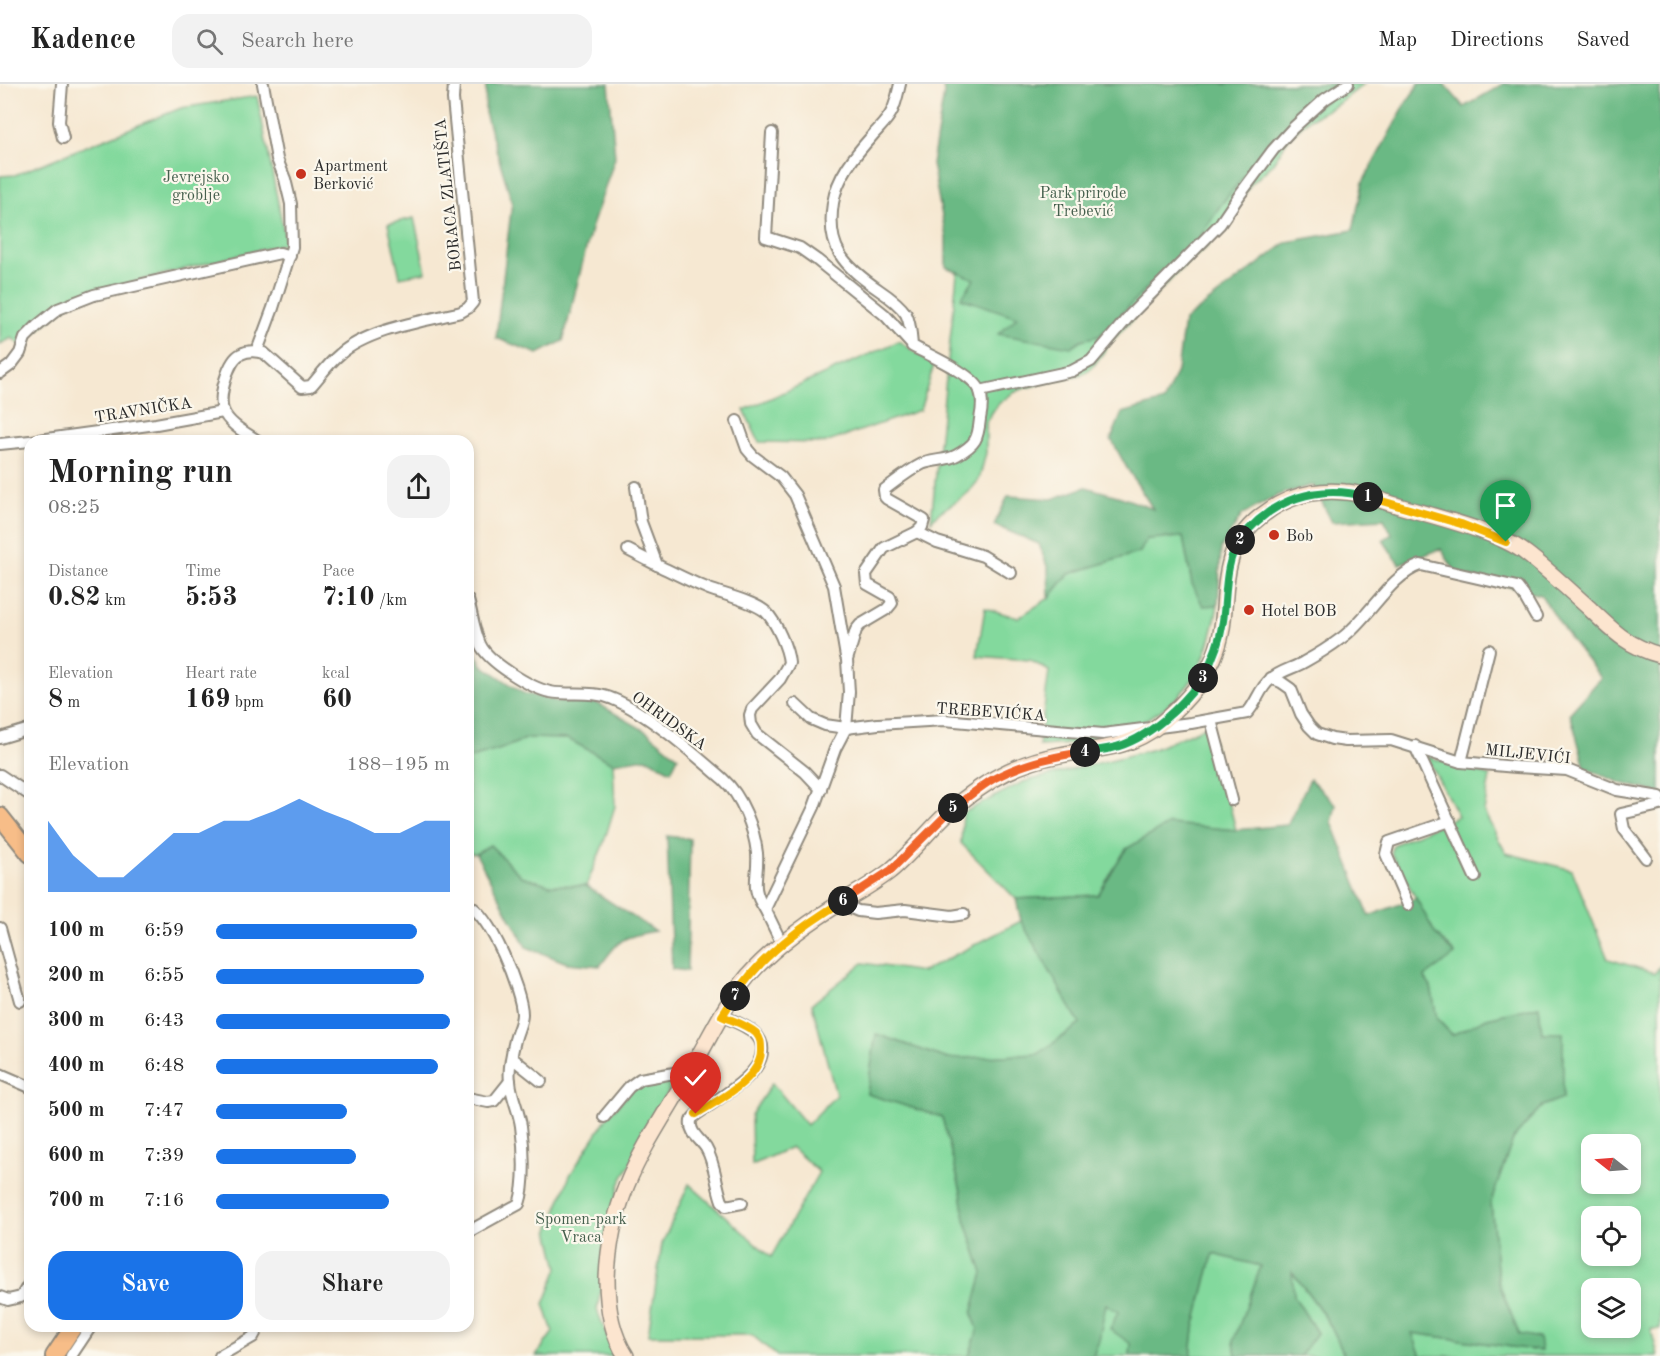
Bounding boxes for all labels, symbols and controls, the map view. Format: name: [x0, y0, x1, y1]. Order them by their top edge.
search box: [172, 14, 592, 68]
icon: search: [193, 25, 226, 58]
text: Kadence: [30, 27, 136, 55]
text: Search here: [241, 30, 354, 52]
text: Map: [1378, 30, 1417, 51]
text: Directions: [1450, 30, 1544, 51]
text: Saved: [1577, 30, 1630, 51]
street label: BORACA ZLATIŠTA: [428, 118, 465, 273]
place label: Apartment Berković: [313, 159, 388, 193]
marker: Apartment Berković: [294, 167, 308, 181]
park label: Jevrejsko groblje: [163, 170, 229, 204]
park label: Park prirode Trebević: [1040, 186, 1126, 220]
street label: TRAVNIČKA: [93, 390, 193, 427]
button: share: [387, 455, 450, 518]
text: Morning run: [48, 457, 233, 490]
pin: [1480, 480, 1531, 542]
pin: 1: [1353, 482, 1383, 512]
text: 1: [1363, 489, 1373, 505]
icon: arrive: [1489, 489, 1522, 522]
text: 08:25: [48, 498, 100, 518]
pin: 2: [1225, 525, 1255, 555]
marker: Bob: [1267, 528, 1281, 542]
place label: Bob: [1286, 529, 1313, 545]
text: 2: [1235, 532, 1245, 548]
text: Distance: [48, 564, 108, 580]
text: Time: [185, 564, 221, 580]
text: Pace: [322, 564, 354, 580]
text: 0.82: [48, 585, 101, 611]
text: 5:53: [185, 585, 238, 611]
text: 7:10: [322, 585, 375, 611]
text: km: [101, 593, 126, 609]
text: /km: [375, 593, 407, 609]
marker: Hotel BOB: [1242, 603, 1256, 617]
place label: Hotel BOB: [1261, 604, 1337, 620]
pin: 3: [1188, 663, 1218, 693]
text: Elevation: [48, 666, 113, 682]
text: Heart rate: [185, 666, 257, 682]
text: kcal: [322, 666, 350, 682]
text: 3: [1198, 670, 1208, 686]
text: 8: [48, 687, 63, 713]
text: 169: [185, 687, 230, 713]
text: 60: [322, 687, 352, 713]
street label: OHRIDSKA: [628, 689, 709, 754]
text: m: [63, 695, 80, 711]
text: bpm: [230, 695, 264, 711]
street label: TREBEVIĆKA: [936, 696, 1046, 725]
pin: 4: [1070, 737, 1100, 767]
street label: MILJEVIĆI: [1484, 738, 1572, 767]
text: 4: [1080, 744, 1090, 760]
text: Elevation: [48, 755, 129, 775]
text: 188–195 m: [347, 755, 450, 775]
pin: 5: [938, 793, 968, 823]
text: 5: [948, 800, 958, 816]
pin: 6: [828, 886, 858, 916]
text: 6: [838, 893, 848, 909]
text: 100 m: [48, 921, 104, 941]
text: 6:59: [144, 921, 184, 941]
text: 200 m: [48, 966, 104, 986]
text: 6:55: [144, 966, 184, 986]
pin: 7: [720, 981, 750, 1011]
text: 7: [730, 988, 740, 1004]
text: 300 m: [48, 1011, 104, 1031]
text: 6:43: [144, 1011, 184, 1031]
pin: [670, 1052, 721, 1114]
text: 400 m: [48, 1056, 104, 1076]
text: 6:48: [144, 1056, 184, 1076]
icon: check: [679, 1061, 712, 1094]
text: 500 m: [48, 1101, 104, 1121]
text: 7:47: [144, 1101, 184, 1121]
north arrow: [1581, 1134, 1641, 1194]
map controls: [1581, 1134, 1641, 1338]
text: 600 m: [48, 1146, 104, 1166]
text: 7:39: [144, 1146, 184, 1166]
text: 700 m: [48, 1191, 104, 1211]
text: 7:16: [144, 1191, 184, 1211]
button: locate: [1581, 1206, 1641, 1266]
park label: Spomen-park Vraca: [535, 1212, 627, 1246]
button: Save: [48, 1251, 243, 1320]
button: Share: [255, 1251, 450, 1320]
button: layers: [1581, 1278, 1641, 1338]

